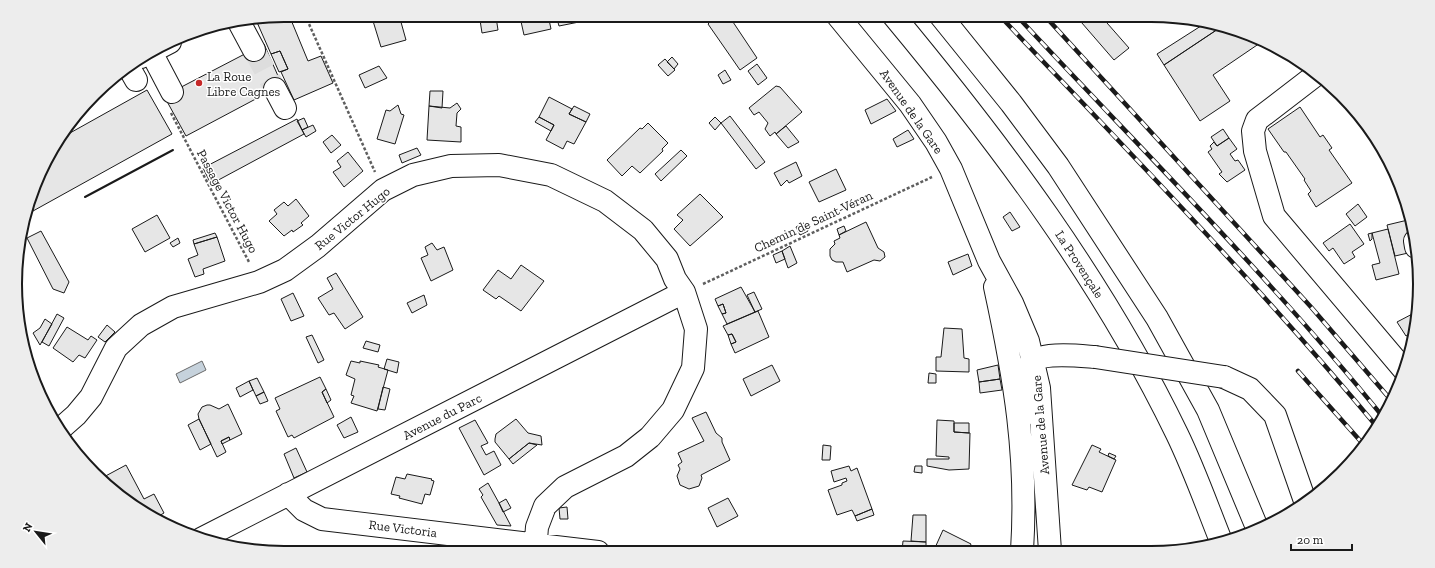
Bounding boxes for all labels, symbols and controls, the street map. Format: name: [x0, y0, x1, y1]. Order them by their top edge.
street label: Avenue de la Gare: [877, 66, 946, 156]
place label: La Roue Libre Cagnes: [207, 69, 281, 99]
marker: La Roue Libre Cagnes: [194, 78, 204, 88]
street label: Passage Victor Hugo: [194, 147, 261, 256]
street label: Rue Victor Hugo: [312, 183, 393, 253]
street label: Chemin de Saint-Véran: [752, 187, 875, 256]
street label: La Provençale: [1052, 228, 1107, 301]
street label: Avenue de la Gare: [1029, 375, 1052, 475]
street label: Avenue du Parc: [400, 390, 484, 443]
north arrow: [16, 512, 56, 552]
street label: Rue Victoria: [368, 517, 439, 540]
text: N: [20, 520, 36, 534]
scale bar: [1291, 526, 1352, 552]
text: 20 m: [1297, 533, 1324, 547]

